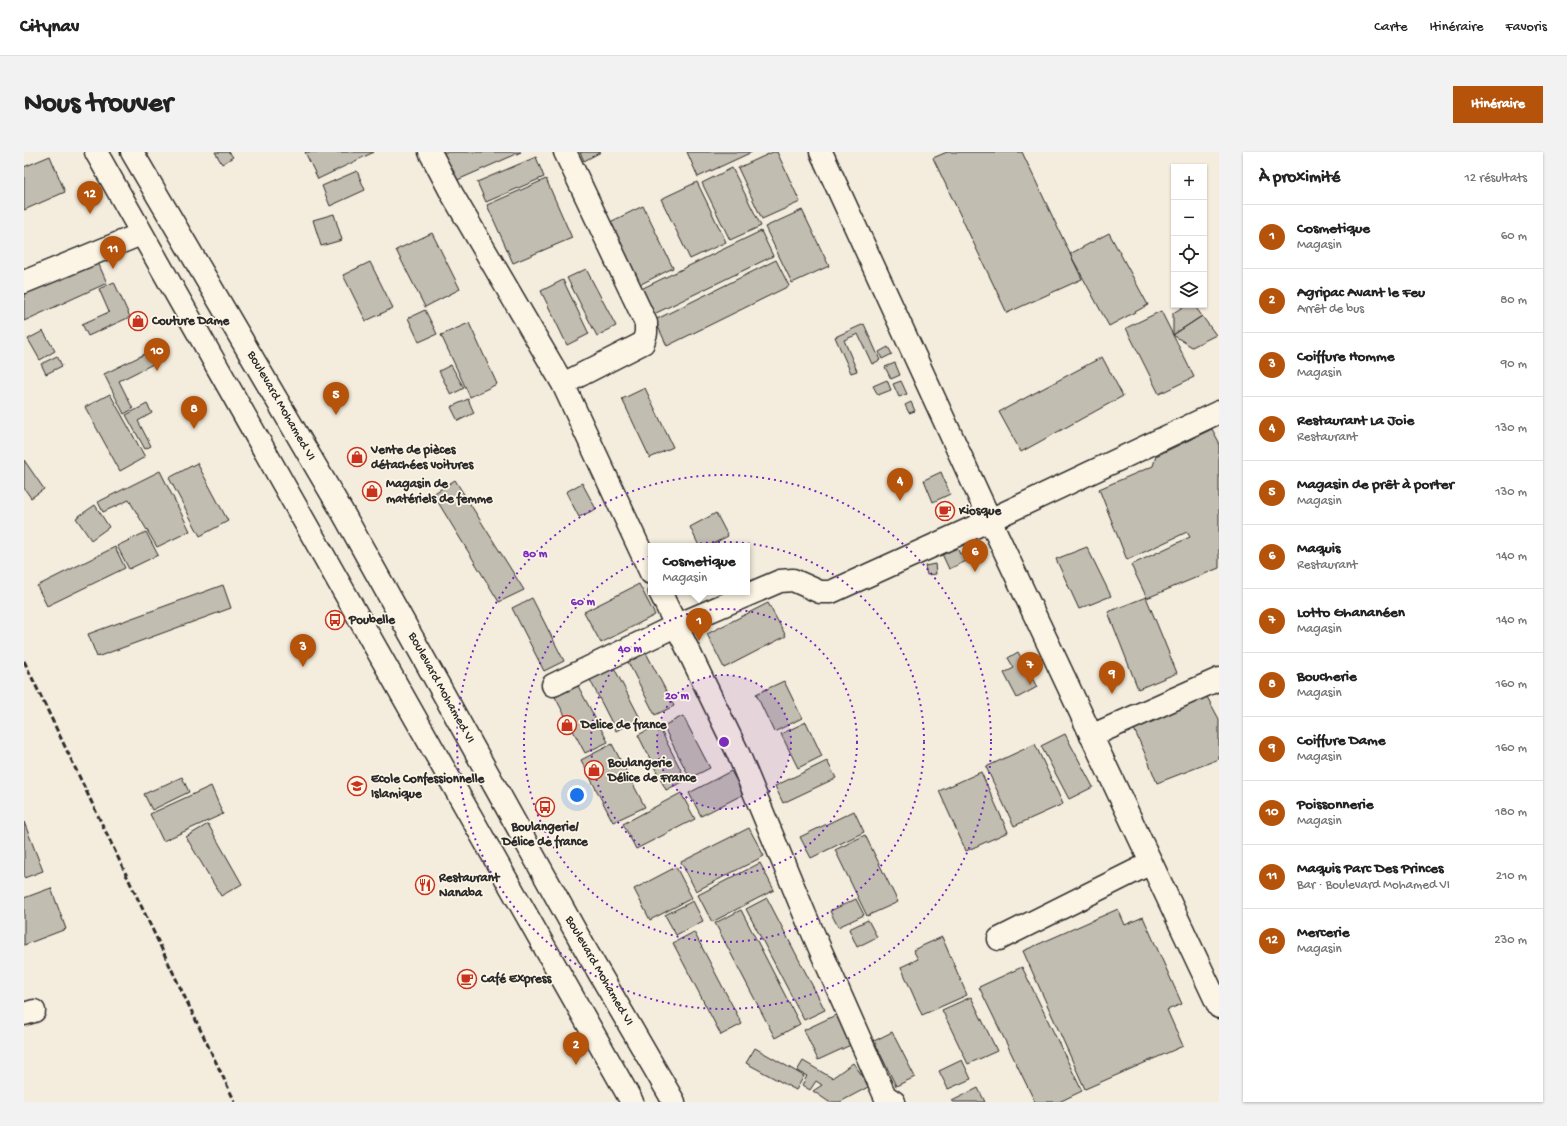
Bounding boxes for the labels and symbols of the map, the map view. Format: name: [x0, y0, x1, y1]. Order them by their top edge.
pin: 12: [77, 181, 103, 214]
pin: 11: [100, 236, 126, 269]
shop icon: Couture Dame: [127, 310, 149, 332]
place label: Couture Dame: [151, 314, 231, 329]
pin: 10: [144, 338, 170, 371]
street label: Boulevard Mohamed VI: [243, 348, 319, 464]
pin: 5: [323, 382, 349, 415]
pin: 8: [181, 396, 207, 429]
place label: Vente de pièces détachées voitures: [370, 443, 475, 473]
shop icon: Vente de pièces détachées voitures: [346, 446, 368, 468]
pin: 4: [887, 468, 913, 501]
place label: Magasin de matériels de femme: [386, 477, 494, 507]
shop icon: Magasin de matériels de femme: [361, 480, 383, 502]
cafe icon: Kiosque: [934, 500, 956, 522]
place label: Kiosque: [958, 504, 1002, 519]
pin: 6: [962, 539, 988, 572]
text: 80 m: [523, 548, 548, 562]
text: 60 m: [571, 596, 596, 610]
pin: 1: [686, 608, 712, 641]
bus stop icon: Poubelle: [324, 609, 346, 631]
place label: Poubelle: [348, 613, 396, 628]
street label: Boulevard Mohamed VI: [404, 629, 478, 746]
pin: 3: [290, 634, 316, 667]
text: 40 m: [617, 643, 642, 657]
pin: 7: [1017, 652, 1043, 685]
pin: 9: [1099, 661, 1125, 694]
text: 20 m: [665, 690, 690, 704]
shop icon: Delice de france: [556, 714, 578, 736]
place label: Delice de france: [580, 717, 668, 733]
centre of rings: [717, 735, 731, 749]
place label: Boulangerie Délice de France: [607, 756, 698, 786]
shop icon: Boulangerie Délice de France: [583, 759, 605, 781]
place label: Ecole Confessionnelle Islamique: [371, 771, 486, 802]
school or university icon: Ecole Confessionnelle Islamique: [346, 775, 368, 797]
your location: [567, 785, 587, 805]
bus stop icon: Boulangerie/ Délice de france: [534, 796, 556, 818]
place label: Boulangerie/ Délice de france: [501, 820, 589, 850]
place label: Restaurant Nanaba: [438, 871, 501, 901]
restaurant icon: Restaurant Nanaba: [414, 874, 436, 896]
street label: Boulevard Mohamed VI: [561, 913, 637, 1029]
cafe icon: Café Express: [456, 968, 478, 990]
place label: Café Express: [480, 971, 552, 988]
pin: 2: [563, 1032, 589, 1065]

